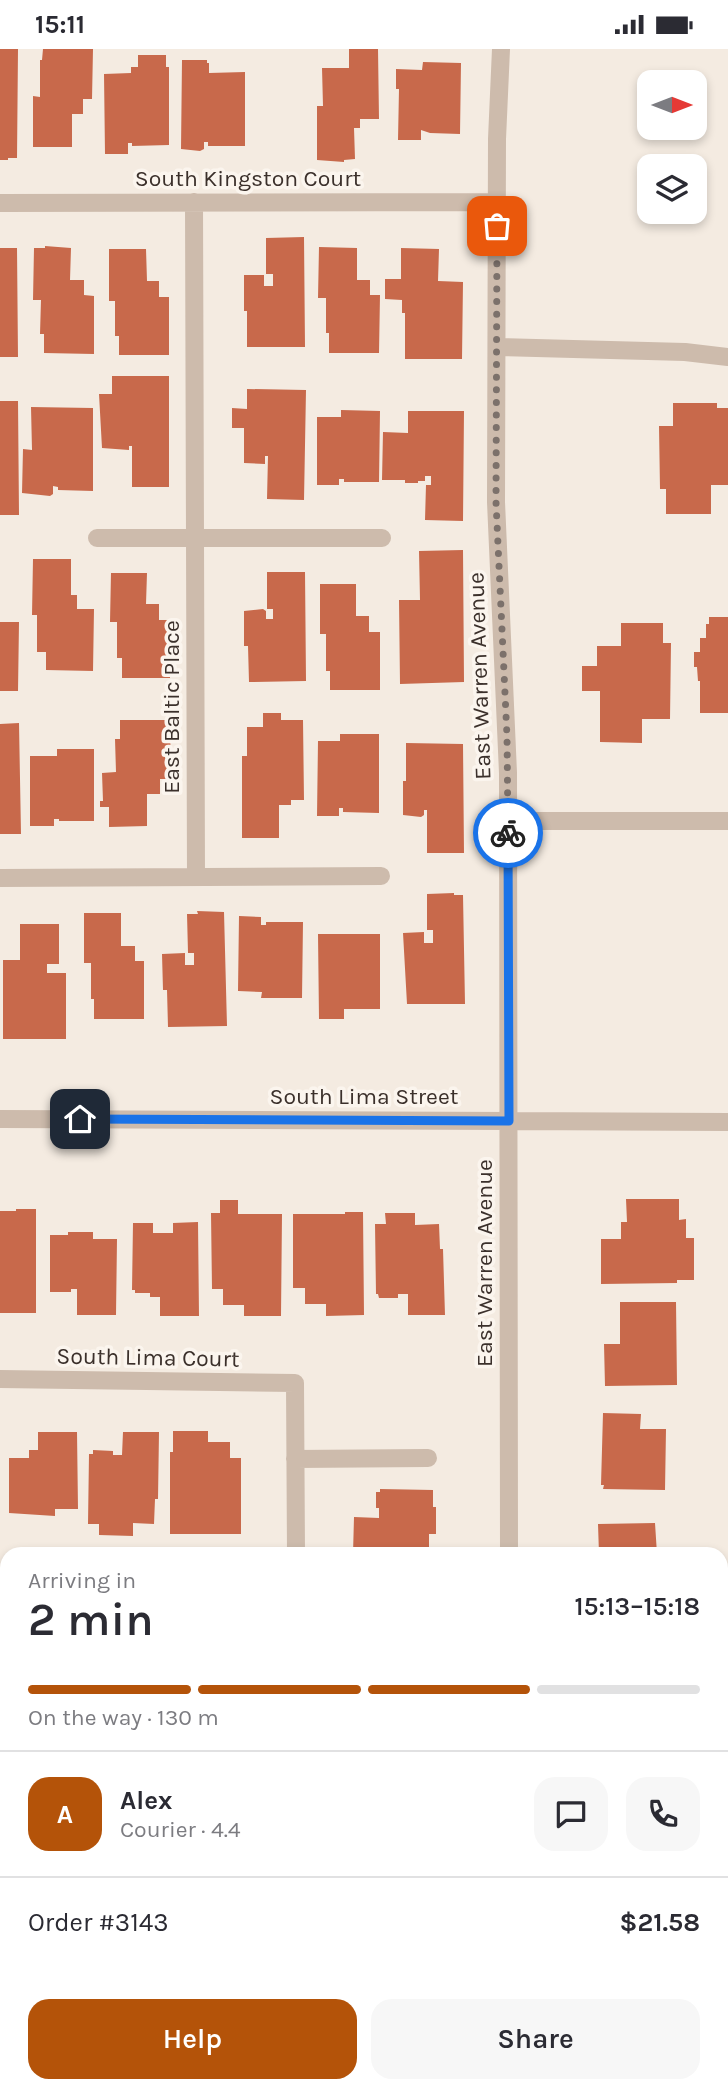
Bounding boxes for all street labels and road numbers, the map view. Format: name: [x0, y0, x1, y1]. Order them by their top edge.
street label: South Kingston Court: [135, 165, 361, 192]
street label: East Warren Avenue: [462, 572, 497, 780]
street label: East Baltic Place: [158, 620, 185, 794]
street label: South Lima Street: [270, 1083, 459, 1110]
street label: East Warren Avenue: [471, 1159, 498, 1367]
street label: South Lima Court: [56, 1342, 240, 1373]

